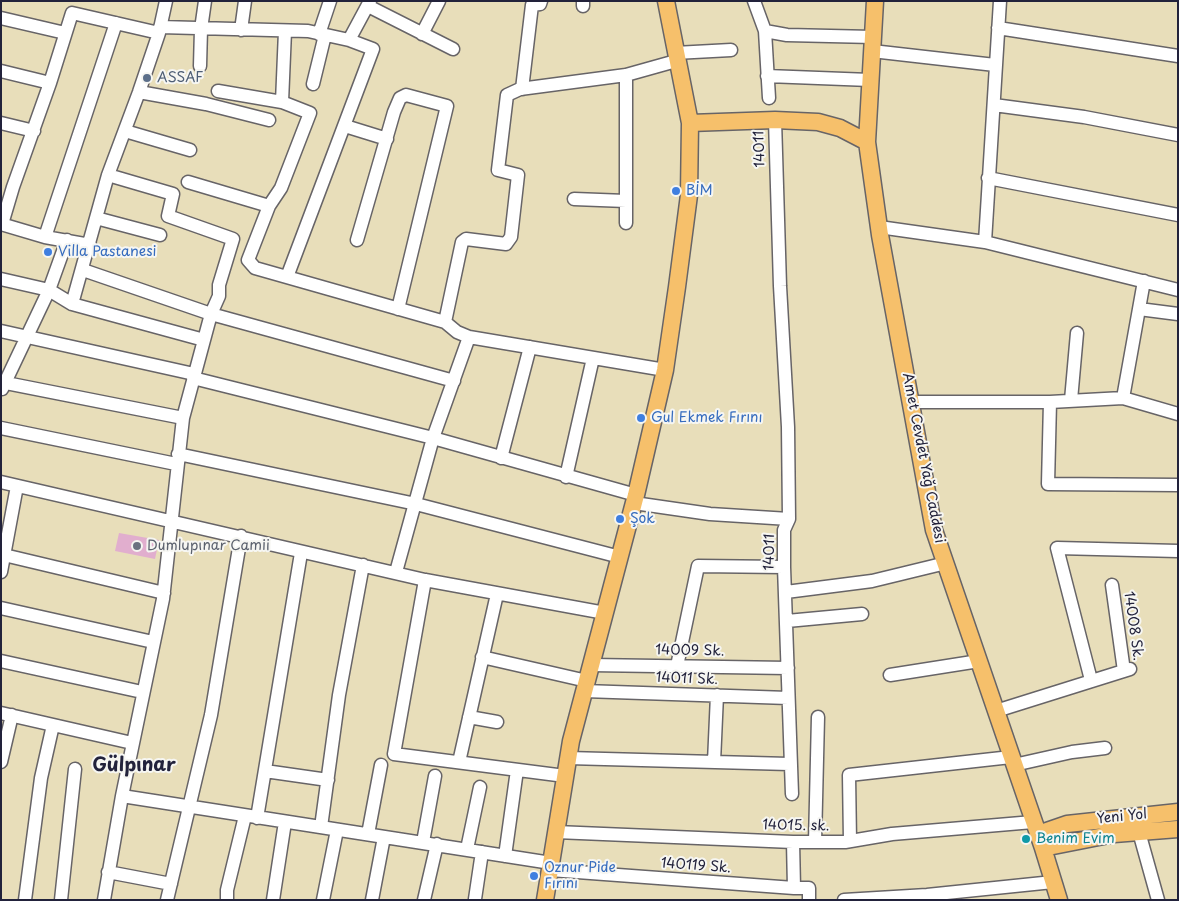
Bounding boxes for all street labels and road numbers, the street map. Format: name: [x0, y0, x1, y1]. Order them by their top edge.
street label: 14011: [751, 130, 769, 168]
street label: Amet Cevdet Yağ Caddesi: [898, 371, 948, 545]
street label: 14011: [761, 534, 779, 570]
street label: 14008 Sk.: [1120, 590, 1146, 662]
street label: 14009 Sk.: [655, 642, 725, 660]
street label: 14011 Sk.: [656, 670, 718, 688]
street label: Yeni Yol: [1096, 806, 1148, 828]
street label: 14015. sk.: [762, 817, 830, 835]
street label: 140119 Sk.: [660, 855, 732, 877]

